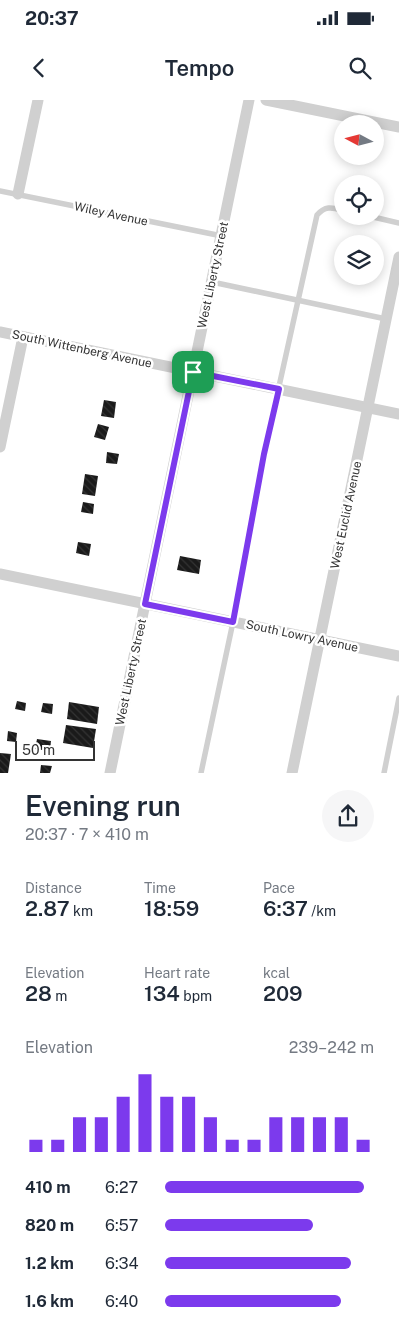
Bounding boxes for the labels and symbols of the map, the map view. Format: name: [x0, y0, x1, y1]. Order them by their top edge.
north arrow: [334, 115, 384, 165]
street label: Wiley Avenue: [73, 199, 149, 229]
street label: West Liberty Street: [195, 220, 231, 330]
street label: South Wittenberg Avenue: [11, 327, 153, 371]
pin: [172, 351, 214, 393]
street label: West Euclid Avenue: [328, 460, 364, 570]
street label: West Liberty Street: [113, 617, 149, 727]
street label: South Lowry Avenue: [245, 617, 360, 655]
scale bar: [15, 738, 95, 761]

